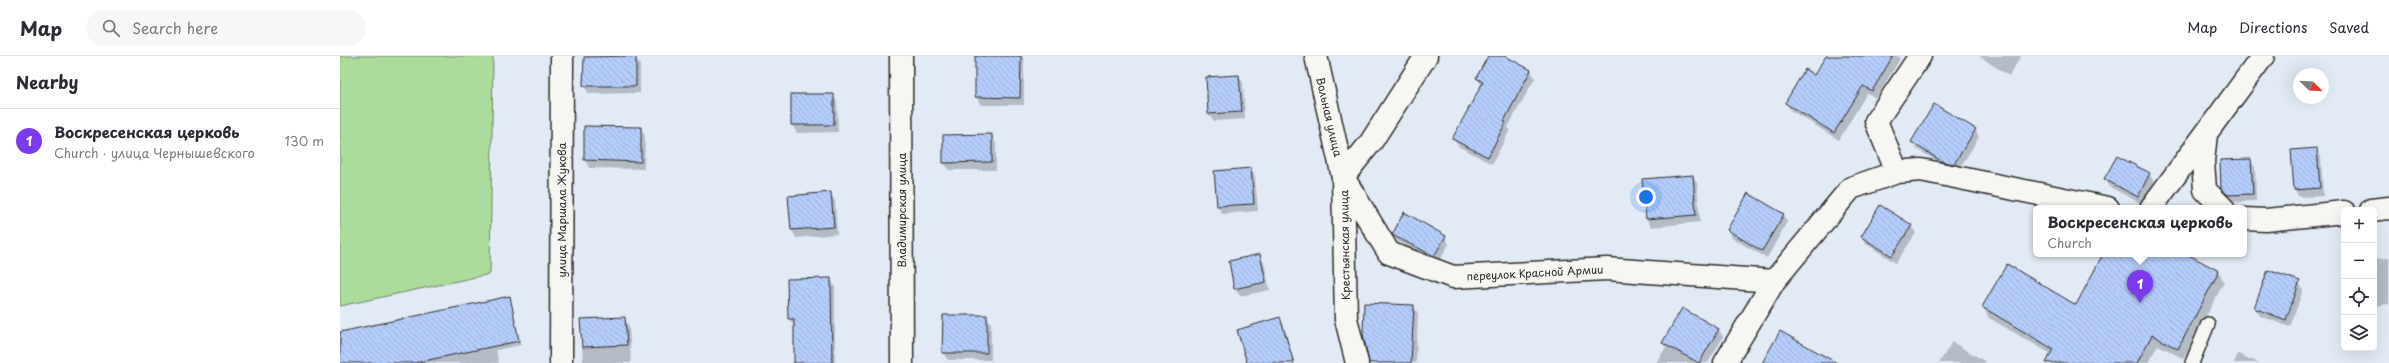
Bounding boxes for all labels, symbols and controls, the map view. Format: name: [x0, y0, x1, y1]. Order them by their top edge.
search box: [86, 10, 366, 46]
text: Map: [20, 14, 62, 42]
text: Search here: [132, 16, 218, 39]
icon: search: [100, 17, 122, 39]
text: Map: [2187, 17, 2217, 38]
text: Directions: [2239, 17, 2307, 38]
text: Saved: [2329, 17, 2369, 38]
north arrow: [2293, 68, 2329, 104]
text: Nearby: [16, 69, 78, 95]
street label: Вольная улица: [1312, 75, 1347, 158]
text: Воскресенская церковь: [54, 120, 240, 143]
text: 1: [26, 131, 32, 150]
text: 130 m: [285, 131, 324, 150]
street label: улица Маршала Жукова: [553, 142, 570, 277]
text: Church · улица Чернышевского: [54, 143, 255, 162]
street label: Владимирская улица: [893, 152, 910, 267]
your location: [1636, 187, 1656, 207]
street label: Крестьянская улица: [1335, 190, 1354, 300]
popup: [2033, 205, 2247, 257]
map controls: [2341, 207, 2377, 351]
button: +: [2341, 207, 2377, 243]
text: Воскресенская церковь: [2047, 210, 2233, 233]
text: Church: [2047, 233, 2092, 252]
button: −: [2341, 243, 2377, 279]
street label: переулок Красной Армии: [1466, 260, 1604, 285]
pin: 1: [2127, 270, 2153, 303]
button: locate: [2341, 279, 2377, 315]
button: layers: [2341, 315, 2377, 351]

